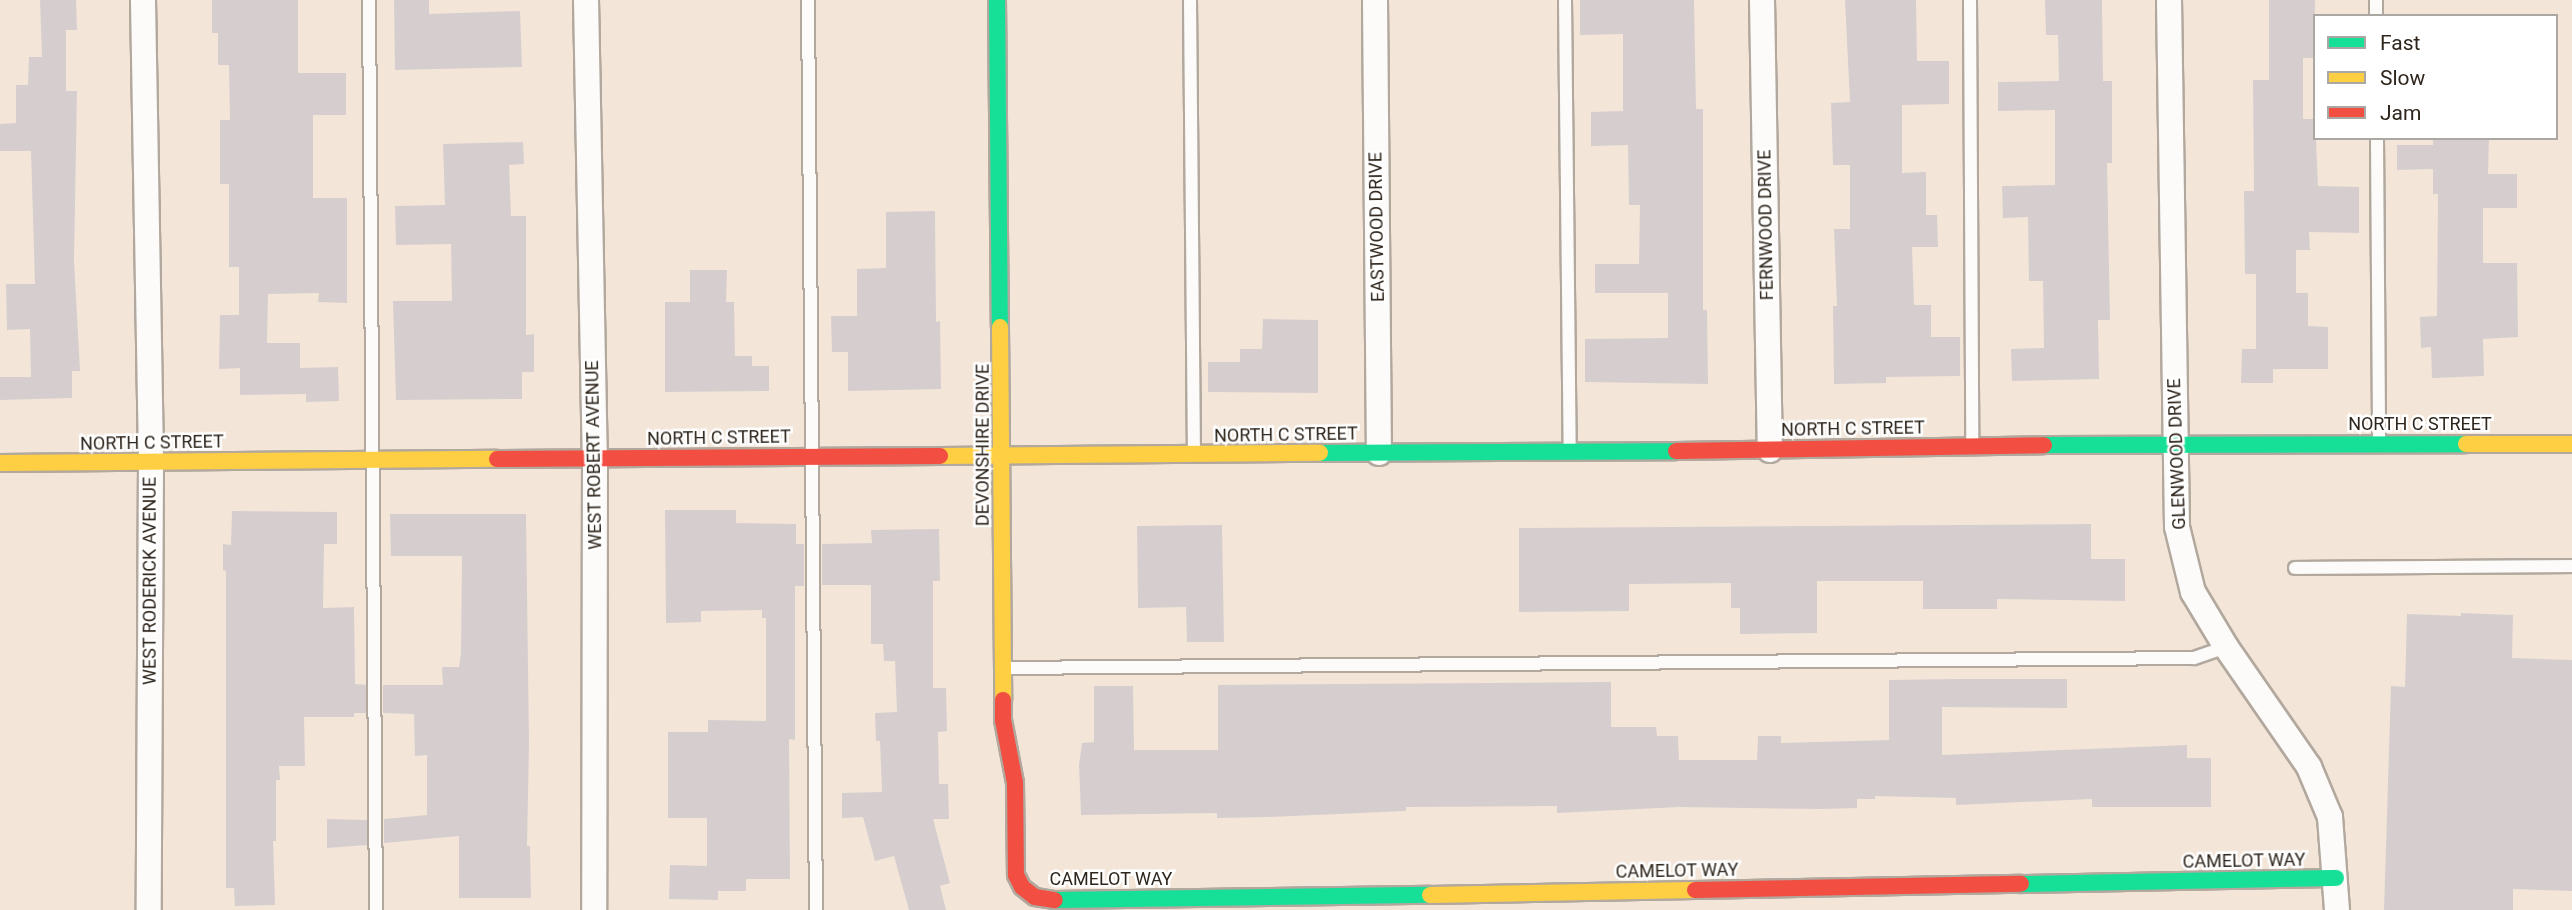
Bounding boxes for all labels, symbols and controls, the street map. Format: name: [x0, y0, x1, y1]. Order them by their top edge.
legend: [2313, 14, 2558, 140]
text: Fast: [2380, 31, 2420, 55]
text: Slow: [2380, 66, 2425, 90]
text: Jam: [2380, 101, 2421, 125]
street label: FERNWOOD DRIVE: [1754, 150, 1778, 300]
street label: EASTWOOD DRIVE: [1365, 152, 1389, 302]
street label: WEST ROBERT AVENUE: [582, 360, 606, 550]
street label: DEVONSHIRE DRIVE: [972, 364, 994, 526]
street label: GLENWOOD DRIVE: [2164, 378, 2190, 530]
street label: NORTH C STREET: [2348, 413, 2492, 435]
street label: NORTH C STREET: [1781, 417, 1925, 441]
street label: NORTH C STREET: [1214, 423, 1358, 447]
street label: NORTH C STREET: [647, 426, 791, 450]
street label: NORTH C STREET: [80, 431, 224, 455]
street label: WEST RODERICK AVENUE: [139, 477, 161, 685]
street label: CAMELOT WAY: [2182, 849, 2306, 873]
street label: CAMELOT WAY: [1615, 859, 1739, 883]
street label: CAMELOT WAY: [1049, 868, 1173, 890]

